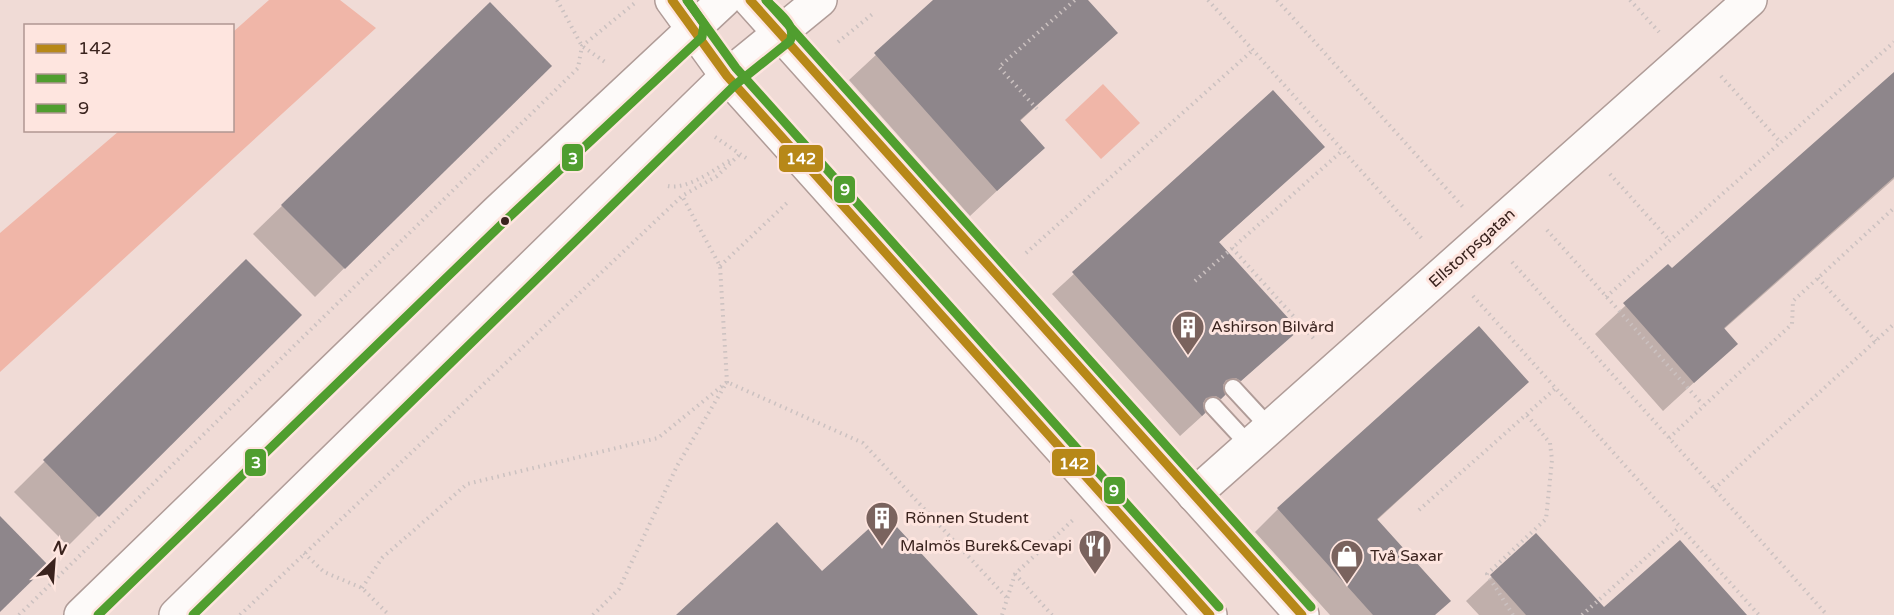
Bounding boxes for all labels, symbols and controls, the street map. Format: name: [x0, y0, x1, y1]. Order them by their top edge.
legend: [24, 24, 234, 132]
text: 142: [78, 37, 112, 59]
text: 3: [78, 67, 89, 89]
text: 9: [78, 97, 89, 119]
line badge: 3: [561, 143, 584, 172]
line badge: 142: [778, 144, 824, 173]
text: 3: [568, 149, 578, 169]
text: 142: [786, 149, 816, 169]
line badge: 9: [833, 175, 856, 204]
text: 9: [840, 180, 850, 200]
street label: Ellstorpsgatan: [1425, 204, 1519, 292]
unlabelled marker: [499, 215, 511, 227]
building icon: Ashirson Bilvård: [1170, 309, 1206, 356]
place label: Ashirson Bilvård: [1211, 317, 1334, 337]
line badge: 3: [244, 448, 267, 477]
line badge: 142: [1051, 448, 1096, 477]
text: 3: [251, 453, 261, 473]
text: 142: [1059, 454, 1089, 474]
line badge: 9: [1103, 476, 1126, 505]
text: 9: [1109, 481, 1119, 501]
building icon: Rönnen Student: [864, 500, 900, 547]
place label: Rönnen Student: [905, 508, 1029, 528]
restaurant icon: Malmös Burek&Cevapi: [1077, 528, 1113, 575]
north arrow: [24, 531, 84, 591]
place label: Malmös Burek&Cevapi: [900, 536, 1072, 556]
text: N: [50, 537, 70, 560]
shop icon: Två Saxar: [1329, 538, 1365, 585]
place label: Två Saxar: [1370, 546, 1444, 566]

